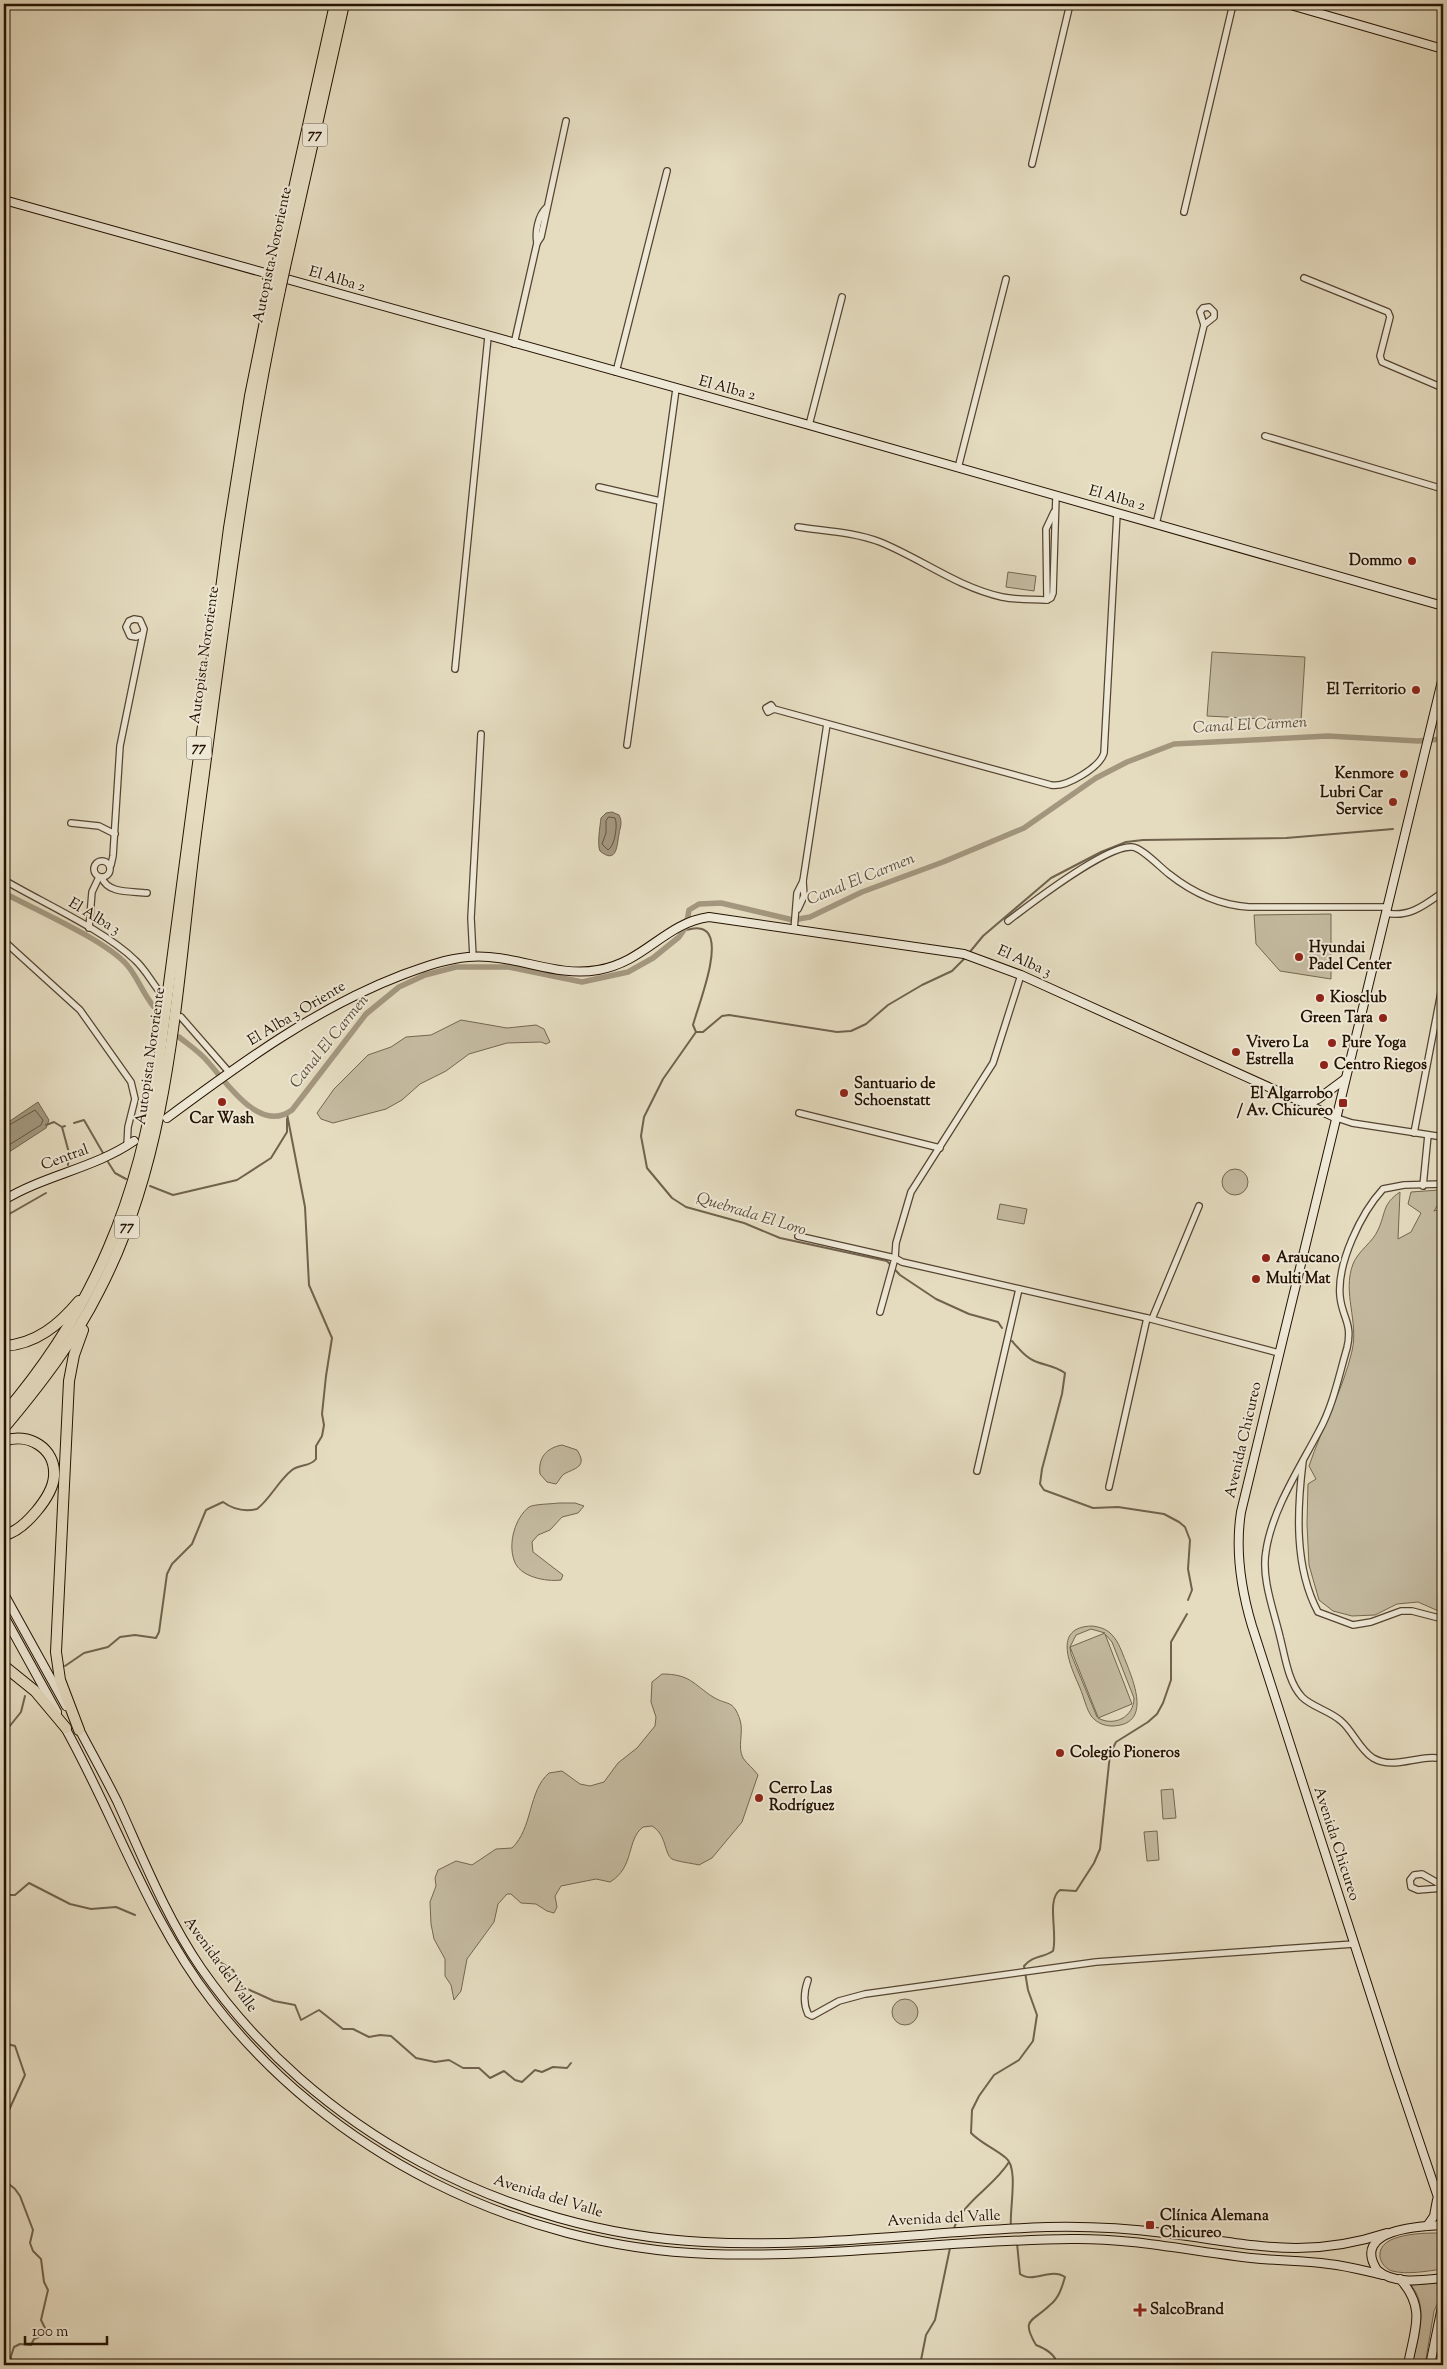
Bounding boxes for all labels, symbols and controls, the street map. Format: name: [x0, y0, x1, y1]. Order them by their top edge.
road number: 77: [302, 124, 328, 146]
street label: Autopista Nororiente: [248, 185, 298, 325]
street label: El Alba 2: [306, 262, 368, 298]
street label: El Alba 2: [696, 371, 758, 407]
street label: El Alba 2: [1086, 481, 1148, 517]
place label: Dommo: [1349, 551, 1402, 572]
marker: Dommo: [1406, 555, 1418, 567]
street label: Autopista Nororiente: [185, 585, 225, 725]
place label: El Territorio: [1327, 680, 1406, 701]
marker: El Territorio: [1410, 684, 1422, 696]
water label: Canal El Carmen: [1192, 711, 1308, 740]
road number: 77: [186, 736, 212, 760]
place label: Kenmore: [1335, 764, 1394, 785]
marker: Kenmore: [1398, 768, 1410, 780]
place label: Lubri Car Service: [1320, 783, 1383, 821]
marker: Lubri Car Service: [1387, 796, 1399, 808]
water label: Canal El Carmen: [804, 848, 919, 912]
street label: El Alba 3: [64, 893, 124, 941]
place label: Hyundai Padel Center: [1309, 938, 1392, 976]
street label: El Alba 3: [994, 941, 1054, 983]
marker: Hyundai Padel Center: [1293, 951, 1305, 963]
street label: El Alba 3 Oriente: [244, 976, 350, 1052]
street label: Autopista Nororiente: [131, 986, 171, 1126]
place label: Kiosclub: [1330, 988, 1387, 1009]
water label: Canal El Carmen: [285, 990, 375, 1094]
marker: Kiosclub: [1314, 992, 1326, 1004]
place label: Green Tara: [1301, 1008, 1373, 1029]
marker: Green Tara: [1377, 1012, 1389, 1024]
place label: Vivero La Estrella: [1246, 1033, 1309, 1071]
place label: Pure Yoga: [1342, 1033, 1406, 1054]
marker: Pure Yoga: [1326, 1037, 1338, 1049]
marker: Vivero La Estrella: [1230, 1046, 1242, 1058]
place label: Centro Riegos: [1334, 1055, 1427, 1076]
marker: Centro Riegos: [1318, 1059, 1330, 1071]
place label: Santuario de Schoenstatt: [854, 1074, 936, 1112]
place label: El Algarrobo / Av. Chicureo: [1237, 1084, 1333, 1122]
marker: Santuario de Schoenstatt: [838, 1087, 850, 1099]
marker: Car Wash: [216, 1096, 228, 1108]
marker: El Algarrobo / Av. Chicureo: [1337, 1097, 1349, 1109]
place label: Car Wash: [190, 1109, 255, 1130]
street label: Central: [38, 1140, 92, 1176]
water label: Quebrada El Loro: [693, 1187, 809, 1243]
road number: 77: [114, 1216, 140, 1238]
place label: Araucano: [1276, 1248, 1339, 1269]
marker: Araucano: [1260, 1252, 1272, 1264]
place label: Multi Mat: [1266, 1269, 1331, 1290]
marker: Multi Mat: [1250, 1273, 1262, 1285]
street label: Avenida Chicureo: [1220, 1380, 1268, 1500]
place label: Colegio Pioneros: [1070, 1743, 1180, 1764]
marker: Colegio Pioneros: [1054, 1747, 1066, 1759]
place label: Cerro Las Rodríguez: [769, 1779, 835, 1817]
street label: Avenida Chicureo: [1308, 1784, 1364, 1904]
marker: Cerro Las Rodríguez: [753, 1792, 765, 1804]
street label: Avenida del Valle: [178, 1913, 262, 2017]
street label: Avenida del Valle: [491, 2170, 605, 2224]
street label: Avenida del Valle: [887, 2206, 1001, 2232]
place label: Clínica Alemana Chicureo: [1160, 2206, 1269, 2244]
marker: Clínica Alemana Chicureo: [1144, 2219, 1156, 2231]
place label: SalcoBrand: [1150, 2300, 1225, 2321]
marker: SalcoBrand: [1134, 2304, 1146, 2316]
scale bar: [25, 2314, 108, 2346]
text: 100 m: [32, 2322, 69, 2343]

